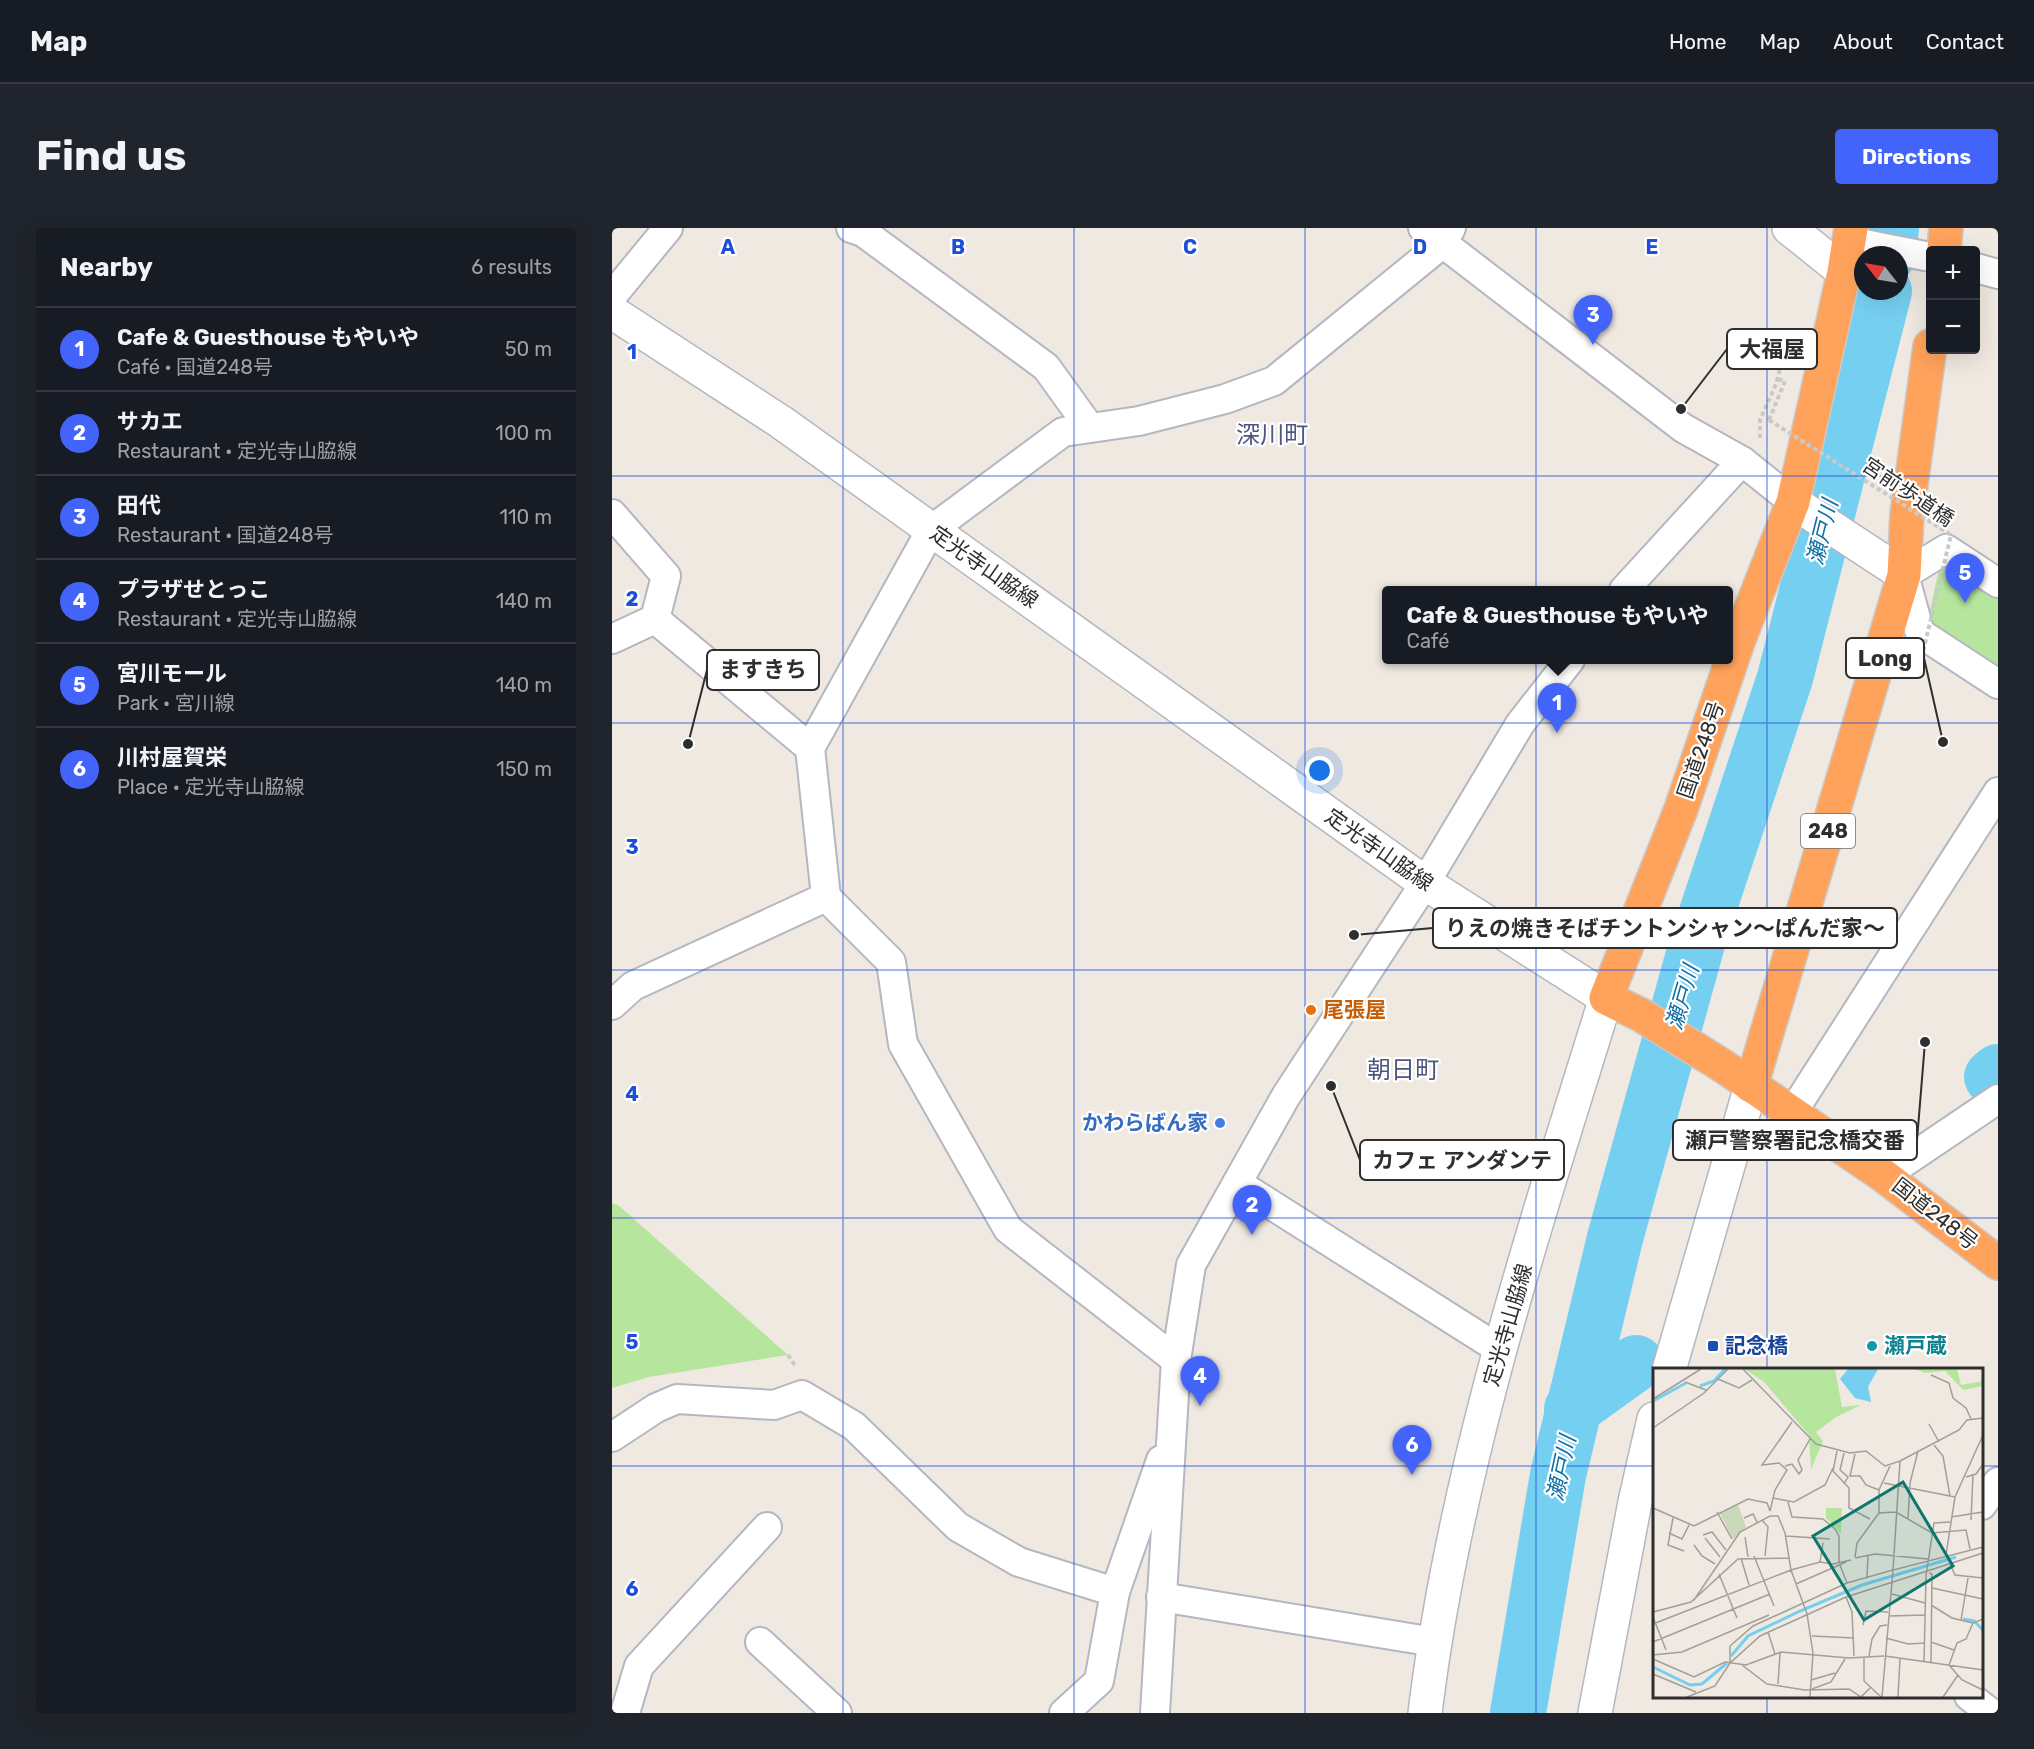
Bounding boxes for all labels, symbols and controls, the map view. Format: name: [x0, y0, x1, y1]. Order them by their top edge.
text: Map: [30, 25, 87, 58]
text: Home: [1669, 29, 1726, 54]
text: Map: [1759, 29, 1800, 54]
text: About: [1833, 29, 1893, 54]
text: Contact: [1926, 29, 2004, 54]
button: Directions: [1835, 129, 1998, 184]
text: Find us: [36, 131, 187, 181]
text: A: [721, 235, 736, 259]
text: B: [951, 235, 965, 259]
text: C: [1183, 235, 1197, 259]
text: D: [1413, 235, 1427, 259]
text: E: [1646, 235, 1658, 259]
north arrow: [1854, 246, 1908, 300]
map controls: [1926, 246, 1980, 354]
button: +: [1926, 246, 1980, 300]
text: Nearby: [60, 252, 153, 283]
text: 6 results: [471, 255, 552, 279]
pin: 3: [1574, 296, 1612, 345]
button: −: [1926, 300, 1980, 354]
text: Cafe & Guesthouse もやいや: [117, 324, 419, 351]
callout: 大福屋: [1727, 329, 1817, 369]
text: 大福屋: [1739, 336, 1805, 363]
text: 1: [75, 337, 84, 361]
text: 50 m: [505, 337, 552, 361]
text: 1: [627, 340, 637, 364]
text: Café · 国道248号: [117, 355, 273, 379]
text: サカエ: [117, 408, 183, 435]
text: 2: [73, 421, 86, 445]
text: 100 m: [495, 421, 552, 445]
district label: 深川町: [1236, 421, 1308, 449]
text: Restaurant · 定光寺山脇線: [117, 439, 357, 463]
street label: 宮前歩道橋: [1858, 452, 1959, 531]
text: 田代: [117, 492, 161, 519]
water label: 瀬戸川: [1801, 495, 1844, 567]
text: 3: [73, 505, 86, 529]
text: 110 m: [500, 505, 552, 529]
street label: 定光寺山脇線: [926, 520, 1043, 613]
text: Restaurant · 国道248号: [117, 523, 334, 547]
pin: 5: [1946, 554, 1984, 603]
text: プラザせとっこ: [117, 576, 270, 603]
popup: [1382, 586, 1733, 664]
text: 2: [626, 587, 639, 611]
text: 4: [73, 589, 86, 613]
text: 140 m: [496, 589, 552, 613]
text: Cafe & Guesthouse もやいや: [1407, 602, 1708, 629]
text: Restaurant · 定光寺山脇線: [117, 607, 357, 631]
text: Café: [1407, 629, 1450, 653]
callout: Long: [1846, 638, 1924, 678]
text: Long: [1858, 645, 1912, 672]
callout: ますきち: [707, 650, 819, 690]
text: ますきち: [719, 656, 807, 683]
text: 宮川モール: [117, 660, 227, 687]
text: 5: [73, 673, 86, 697]
text: 140 m: [496, 673, 552, 697]
pin: 1: [1538, 684, 1576, 733]
text: Park · 宮川線: [117, 691, 235, 715]
street label: 国道248号: [1672, 698, 1729, 802]
text: 川村屋賀栄: [117, 744, 227, 771]
your location: [1305, 756, 1334, 785]
text: 6: [73, 757, 86, 781]
text: 150 m: [496, 757, 552, 781]
text: Place · 定光寺山脇線: [117, 775, 304, 799]
street label: 定光寺山脇線: [1321, 803, 1438, 896]
road number: 248: [1801, 814, 1855, 848]
text: 3: [625, 835, 639, 859]
callout: りえの焼きそばチントンシャン～ぱんだ家～: [1433, 908, 1897, 948]
text: りえの焼きそばチントンシャン～ぱんだ家～: [1445, 915, 1885, 942]
water label: 瀬戸川: [1660, 960, 1705, 1033]
place label: 尾張屋: [1323, 997, 1386, 1022]
marker: 尾張屋: [1304, 1003, 1318, 1017]
district label: 朝日町: [1367, 1056, 1439, 1084]
text: 4: [625, 1082, 639, 1106]
place label: かわらばん家: [1082, 1110, 1208, 1135]
marker: かわらばん家: [1213, 1116, 1227, 1130]
callout: 瀬戸警察署記念橋交番: [1673, 1120, 1917, 1160]
text: 瀬戸警察署記念橋交番: [1685, 1127, 1905, 1154]
callout: カフェ アンダンテ: [1360, 1140, 1564, 1180]
text: カフェ アンダンテ: [1372, 1147, 1552, 1174]
street label: 国道248号: [1888, 1173, 1983, 1255]
pin: 2: [1232, 1186, 1272, 1235]
street label: 定光寺山脇線: [1478, 1261, 1537, 1389]
text: 5: [626, 1330, 639, 1354]
place label: 記念橋: [1725, 1333, 1788, 1358]
place label: 瀬戸蔵: [1884, 1333, 1947, 1358]
marker: 記念橋: [1706, 1339, 1720, 1353]
marker: 瀬戸蔵: [1865, 1339, 1879, 1353]
pin: 4: [1180, 1356, 1220, 1406]
inset map: [1653, 1368, 1983, 1698]
pin: 6: [1392, 1426, 1432, 1475]
water label: 瀬戸川: [1541, 1431, 1582, 1503]
text: 6: [625, 1577, 639, 1601]

